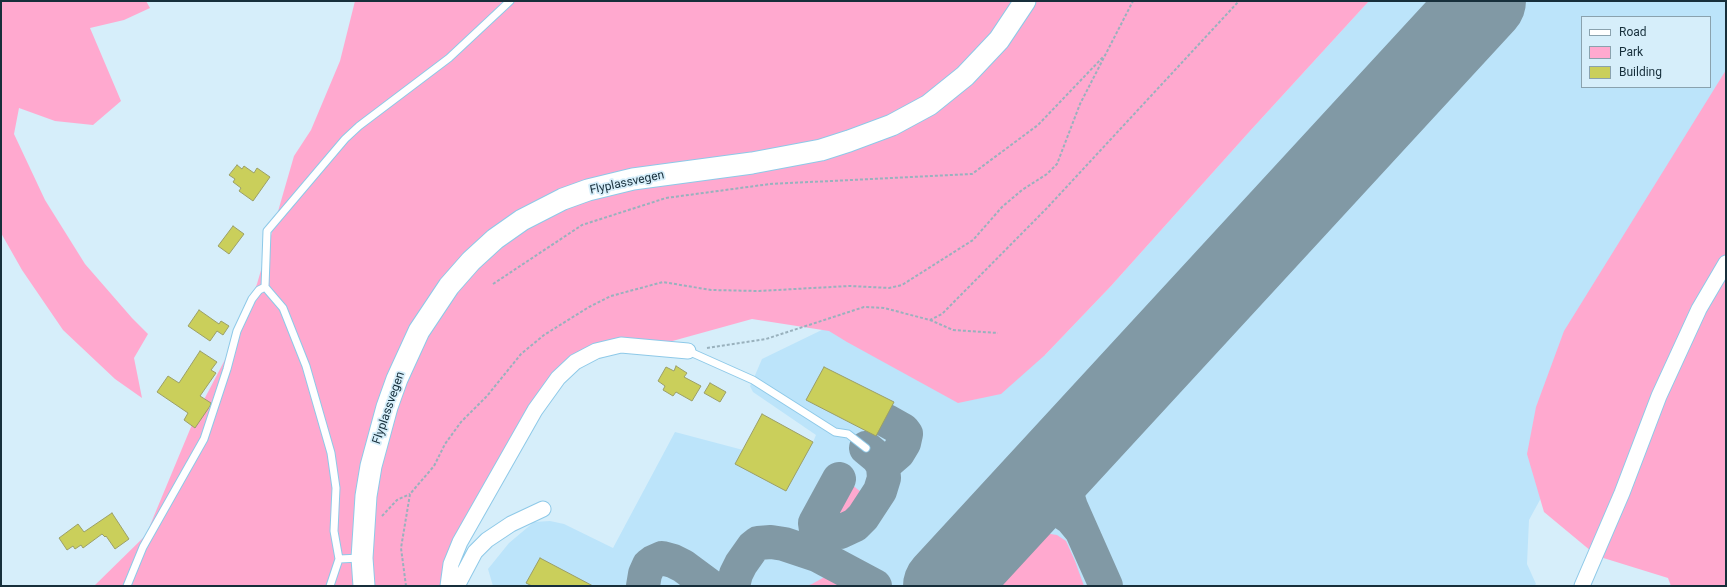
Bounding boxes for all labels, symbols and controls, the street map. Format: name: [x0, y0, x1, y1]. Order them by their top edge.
legend: [1581, 16, 1711, 88]
text: Road: [1619, 25, 1647, 39]
text: Park: [1619, 45, 1643, 59]
text: Building: [1619, 65, 1662, 79]
street label: Flyplassvegen: [589, 168, 665, 198]
street label: Flyplassvegen: [370, 370, 408, 446]

